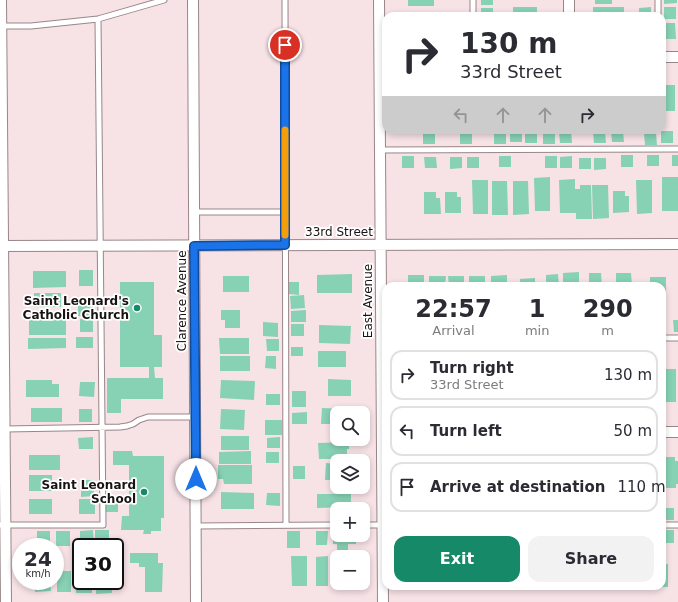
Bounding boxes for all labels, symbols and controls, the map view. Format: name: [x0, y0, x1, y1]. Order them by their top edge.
text: 130 m: [460, 27, 557, 60]
pin: [268, 28, 302, 62]
icon: right: [394, 28, 446, 80]
icon: arrive: [274, 34, 296, 56]
text: 33rd Street: [460, 61, 562, 82]
icon: left: [450, 104, 472, 126]
icon: ahead: [492, 104, 514, 126]
icon: ahead: [534, 104, 556, 126]
icon: right: [576, 104, 598, 126]
street label: 33rd Street: [305, 225, 373, 239]
street label: Clarence Avenue: [175, 250, 189, 352]
street label: East Avenue: [361, 264, 375, 338]
place label: Saint Leonard's Catholic Church: [23, 294, 129, 322]
text: 22:57: [415, 295, 492, 323]
text: 1: [529, 295, 545, 323]
text: 290: [583, 295, 633, 323]
marker: Saint Leonard's Catholic Church: [132, 303, 142, 313]
text: Arrival: [432, 323, 475, 338]
text: min: [525, 323, 549, 338]
text: m: [601, 323, 614, 338]
text: Turn right: [430, 359, 514, 377]
icon: right: [396, 364, 418, 386]
text: 130 m: [604, 366, 652, 384]
text: 33rd Street: [430, 377, 504, 392]
map controls: [330, 406, 370, 590]
button: search: [330, 406, 370, 446]
icon: left: [396, 420, 418, 442]
text: Turn left: [430, 422, 502, 440]
text: 50 m: [614, 422, 652, 440]
button: layers: [330, 454, 370, 494]
position arrow: [175, 458, 217, 500]
icon: arrive: [396, 476, 418, 498]
place label: Saint Leonard School: [42, 478, 136, 506]
text: Arrive at destination: [430, 478, 605, 496]
text: 110 m: [617, 478, 666, 496]
marker: Saint Leonard School: [139, 487, 149, 497]
button: +: [330, 502, 370, 542]
button: Exit: [394, 536, 520, 582]
button: Share: [528, 536, 654, 582]
speed limit sign: 30: [72, 538, 124, 590]
text: 24: [24, 547, 52, 571]
button: −: [330, 550, 370, 590]
text: km/h: [25, 568, 51, 579]

